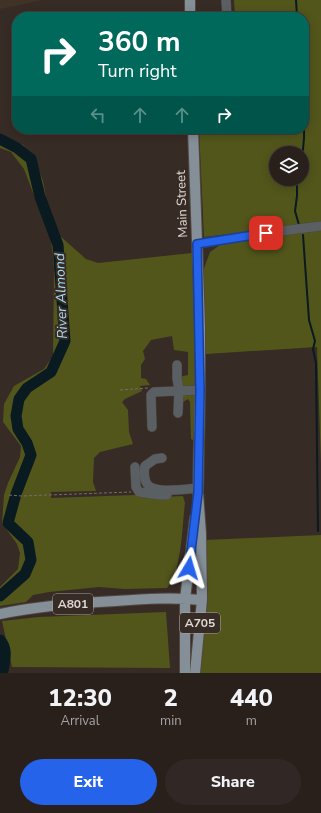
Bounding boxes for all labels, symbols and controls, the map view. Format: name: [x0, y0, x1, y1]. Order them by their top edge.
text: 360 m: [98, 23, 181, 61]
icon: right: [32, 28, 84, 80]
text: Turn right: [98, 59, 177, 83]
icon: left: [87, 104, 109, 126]
icon: ahead: [129, 104, 151, 126]
icon: ahead: [171, 104, 193, 126]
icon: right: [213, 104, 235, 126]
map controls: [269, 146, 309, 186]
button: layers: [269, 146, 309, 186]
street label: Main Street: [172, 170, 192, 238]
pin: [249, 216, 283, 250]
icon: arrive: [255, 222, 277, 244]
water label: River Almond: [50, 252, 72, 339]
position arrow: [168, 547, 210, 589]
road number: A801: [53, 594, 93, 614]
road number: A705: [180, 613, 220, 633]
text: 12:30: [48, 682, 112, 714]
text: 2: [164, 682, 178, 714]
text: 440: [230, 682, 273, 714]
text: Arrival: [60, 712, 100, 730]
text: min: [160, 712, 182, 730]
text: m: [246, 712, 257, 730]
button: Exit: [20, 759, 157, 805]
button: Share: [165, 759, 301, 805]

